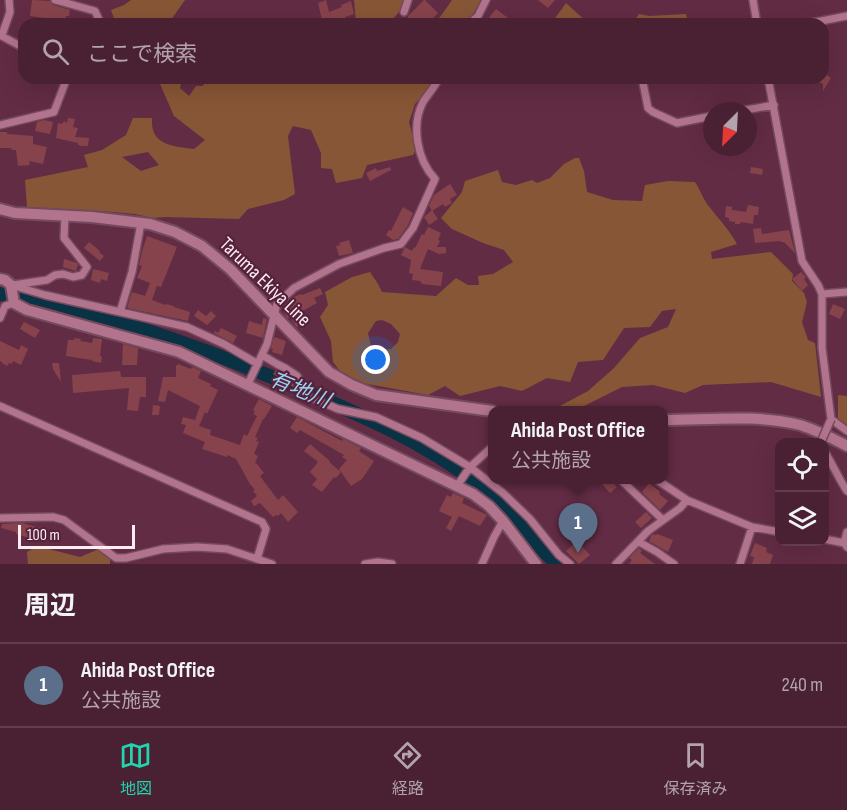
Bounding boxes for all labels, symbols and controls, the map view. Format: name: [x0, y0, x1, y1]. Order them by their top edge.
search box: [18, 18, 829, 84]
icon: search: [39, 35, 72, 68]
text: ここで検索: [87, 41, 197, 68]
north arrow: [703, 102, 757, 156]
street label: Taruma Ekiya Line: [214, 232, 316, 332]
your location: [361, 345, 390, 374]
water label: 有地川: [266, 367, 336, 414]
popup: [488, 406, 668, 484]
text: Ahida Post Office: [511, 417, 645, 444]
map controls: [775, 438, 829, 546]
button: locate: [775, 438, 829, 492]
text: 公共施設: [511, 449, 591, 473]
button: layers: [775, 492, 829, 546]
pin: 1: [558, 504, 598, 553]
scale bar: [18, 522, 135, 550]
text: 100 m: [27, 526, 60, 545]
text: 周辺: [24, 591, 76, 622]
text: Ahida Post Office: [81, 657, 215, 684]
text: 1: [40, 673, 47, 697]
text: 240 m: [782, 673, 823, 697]
text: 公共施設: [81, 689, 161, 713]
tab: 地図: [119, 739, 152, 799]
tab: 経路: [391, 739, 424, 799]
tab: 保存済み: [663, 739, 727, 799]

